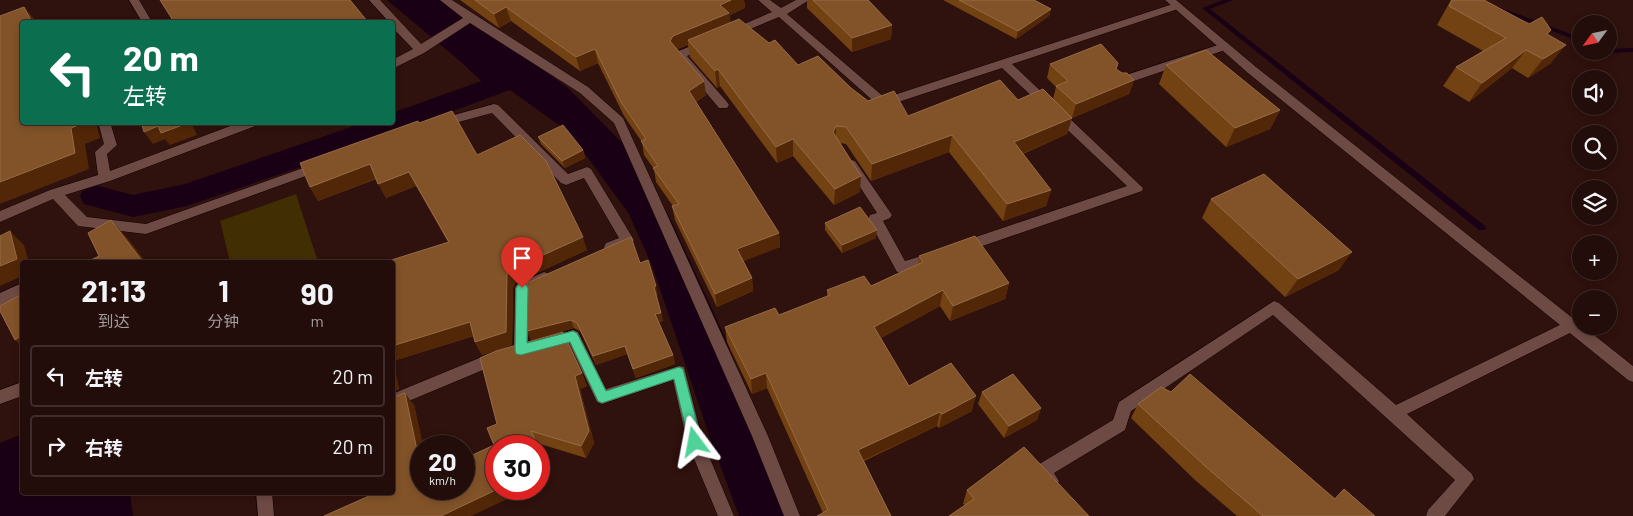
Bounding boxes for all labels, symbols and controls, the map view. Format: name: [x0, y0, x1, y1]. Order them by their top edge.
north arrow: [1572, 15, 1618, 60]
map controls: [1572, 15, 1617, 335]
text: 20 m: [123, 36, 199, 78]
icon: left: [40, 40, 105, 105]
button: sound: [1572, 70, 1617, 115]
text: 左转: [123, 82, 167, 108]
button: search: [1572, 125, 1617, 170]
button: layers: [1572, 180, 1617, 225]
button: +: [1572, 235, 1617, 280]
pin: [501, 237, 543, 288]
icon: arrive: [508, 244, 536, 272]
text: 21:13: [81, 272, 146, 308]
text: 1: [218, 272, 229, 308]
text: 90: [301, 275, 334, 311]
button: −: [1572, 290, 1617, 335]
text: 到达: [98, 311, 130, 330]
text: 分钟: [207, 311, 239, 330]
text: m: [311, 311, 324, 330]
icon: left: [42, 362, 70, 390]
text: 20 m: [333, 365, 373, 388]
text: 左转: [85, 366, 123, 389]
position arrow: [668, 415, 720, 467]
icon: right: [42, 432, 70, 460]
text: 20 m: [333, 435, 373, 458]
speed limit sign: 30: [485, 435, 550, 500]
text: 右转: [85, 436, 123, 459]
text: 20: [428, 446, 457, 476]
text: km/h: [429, 473, 456, 487]

